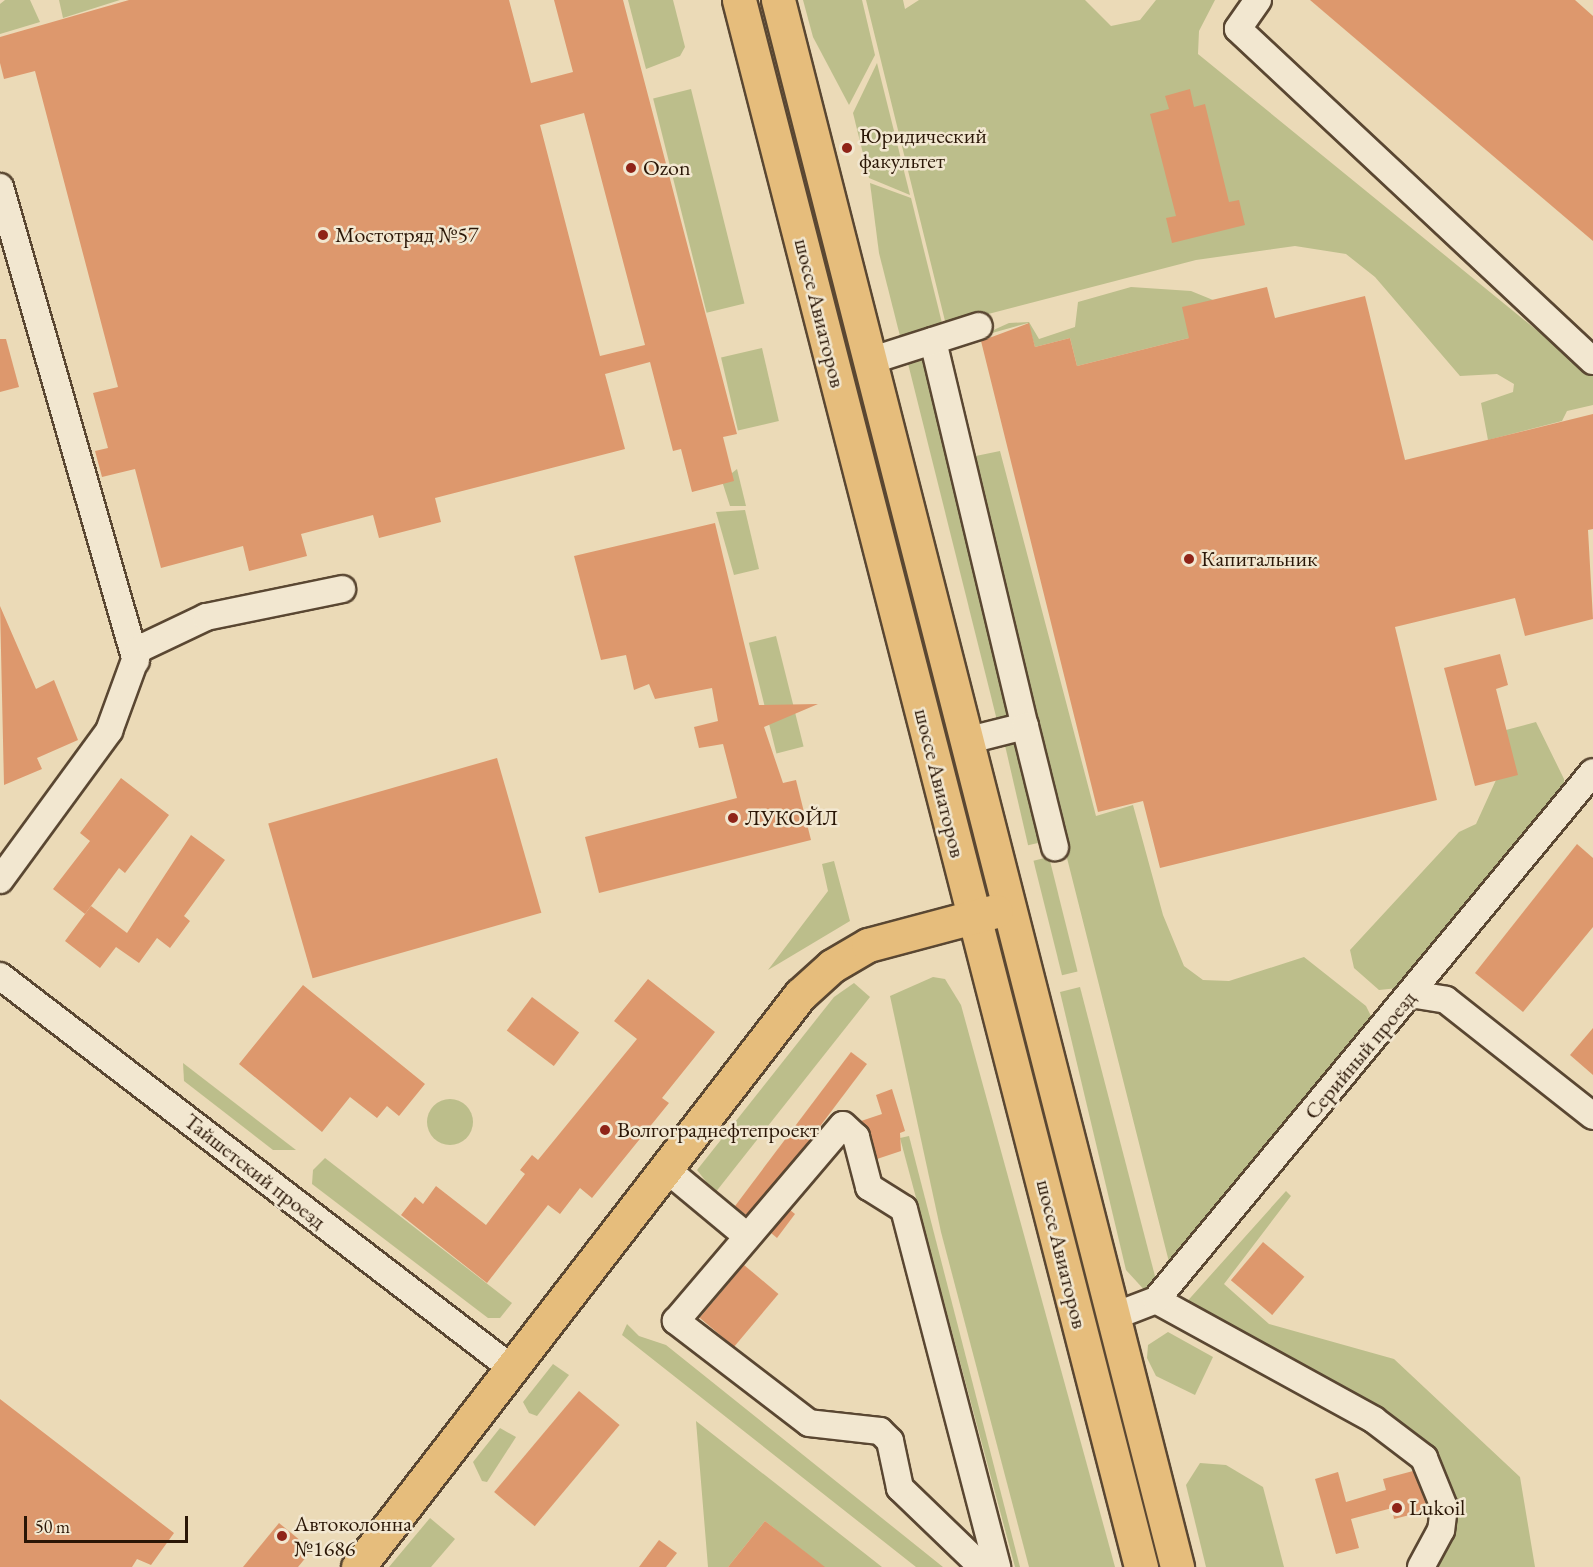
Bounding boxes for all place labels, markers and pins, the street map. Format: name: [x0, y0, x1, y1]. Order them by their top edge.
place label: Юридический факультет: [859, 122, 987, 174]
marker: Юридический факультет: [840, 141, 854, 155]
place label: Ozon: [643, 155, 691, 181]
marker: Ozon: [624, 161, 638, 175]
place label: Мостотряд №57: [335, 222, 479, 248]
marker: Мостотряд №57: [316, 228, 330, 242]
place label: Капитальник: [1201, 546, 1318, 572]
marker: Капитальник: [1182, 552, 1196, 566]
place label: ЛУКОЙЛ: [745, 805, 838, 831]
marker: ЛУКОЙЛ: [726, 811, 740, 825]
place label: Волгограднефтепроект: [617, 1117, 819, 1143]
marker: Волгограднефтепроект: [598, 1123, 612, 1137]
place label: Lukoil: [1409, 1495, 1465, 1521]
marker: Lukoil: [1390, 1501, 1404, 1515]
place label: Автоколонна №1686: [294, 1510, 412, 1562]
marker: Автоколонна №1686: [275, 1529, 289, 1543]

